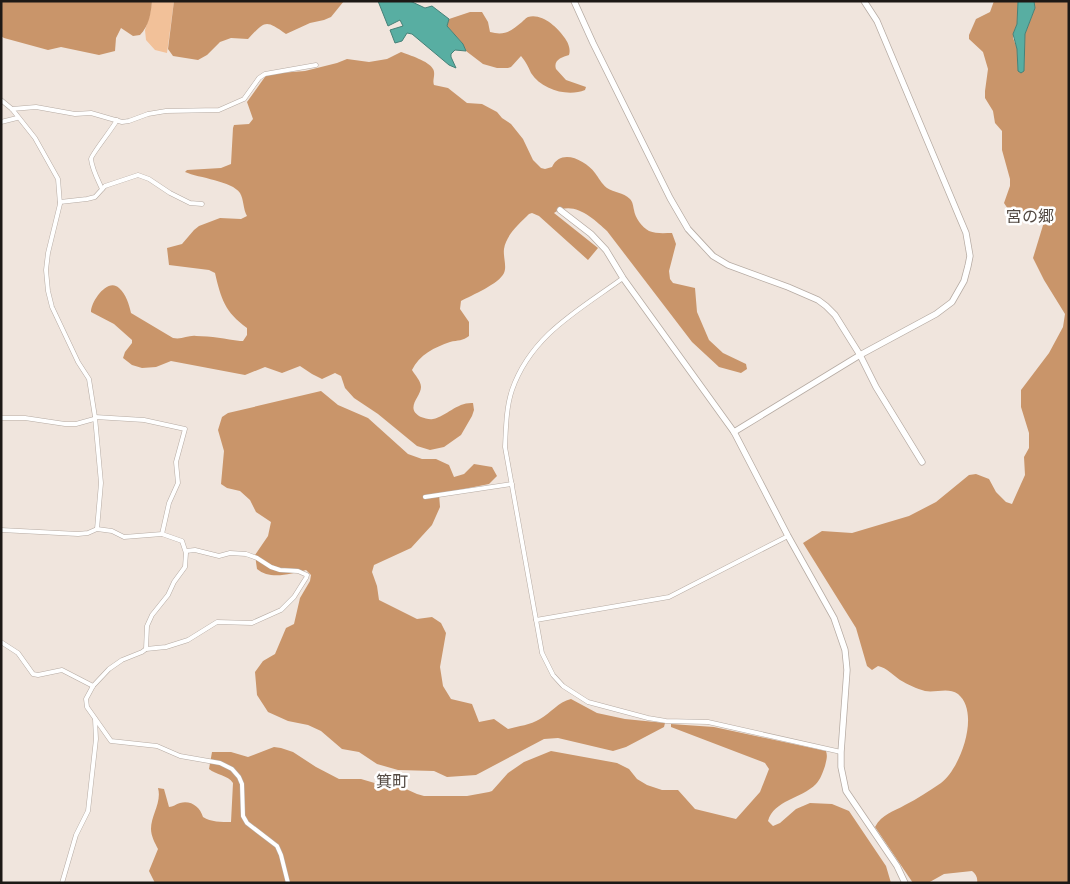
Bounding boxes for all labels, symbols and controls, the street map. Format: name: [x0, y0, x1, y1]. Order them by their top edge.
district label: 宮の郷: [1006, 207, 1054, 226]
district label: 箕町: [376, 772, 408, 791]

